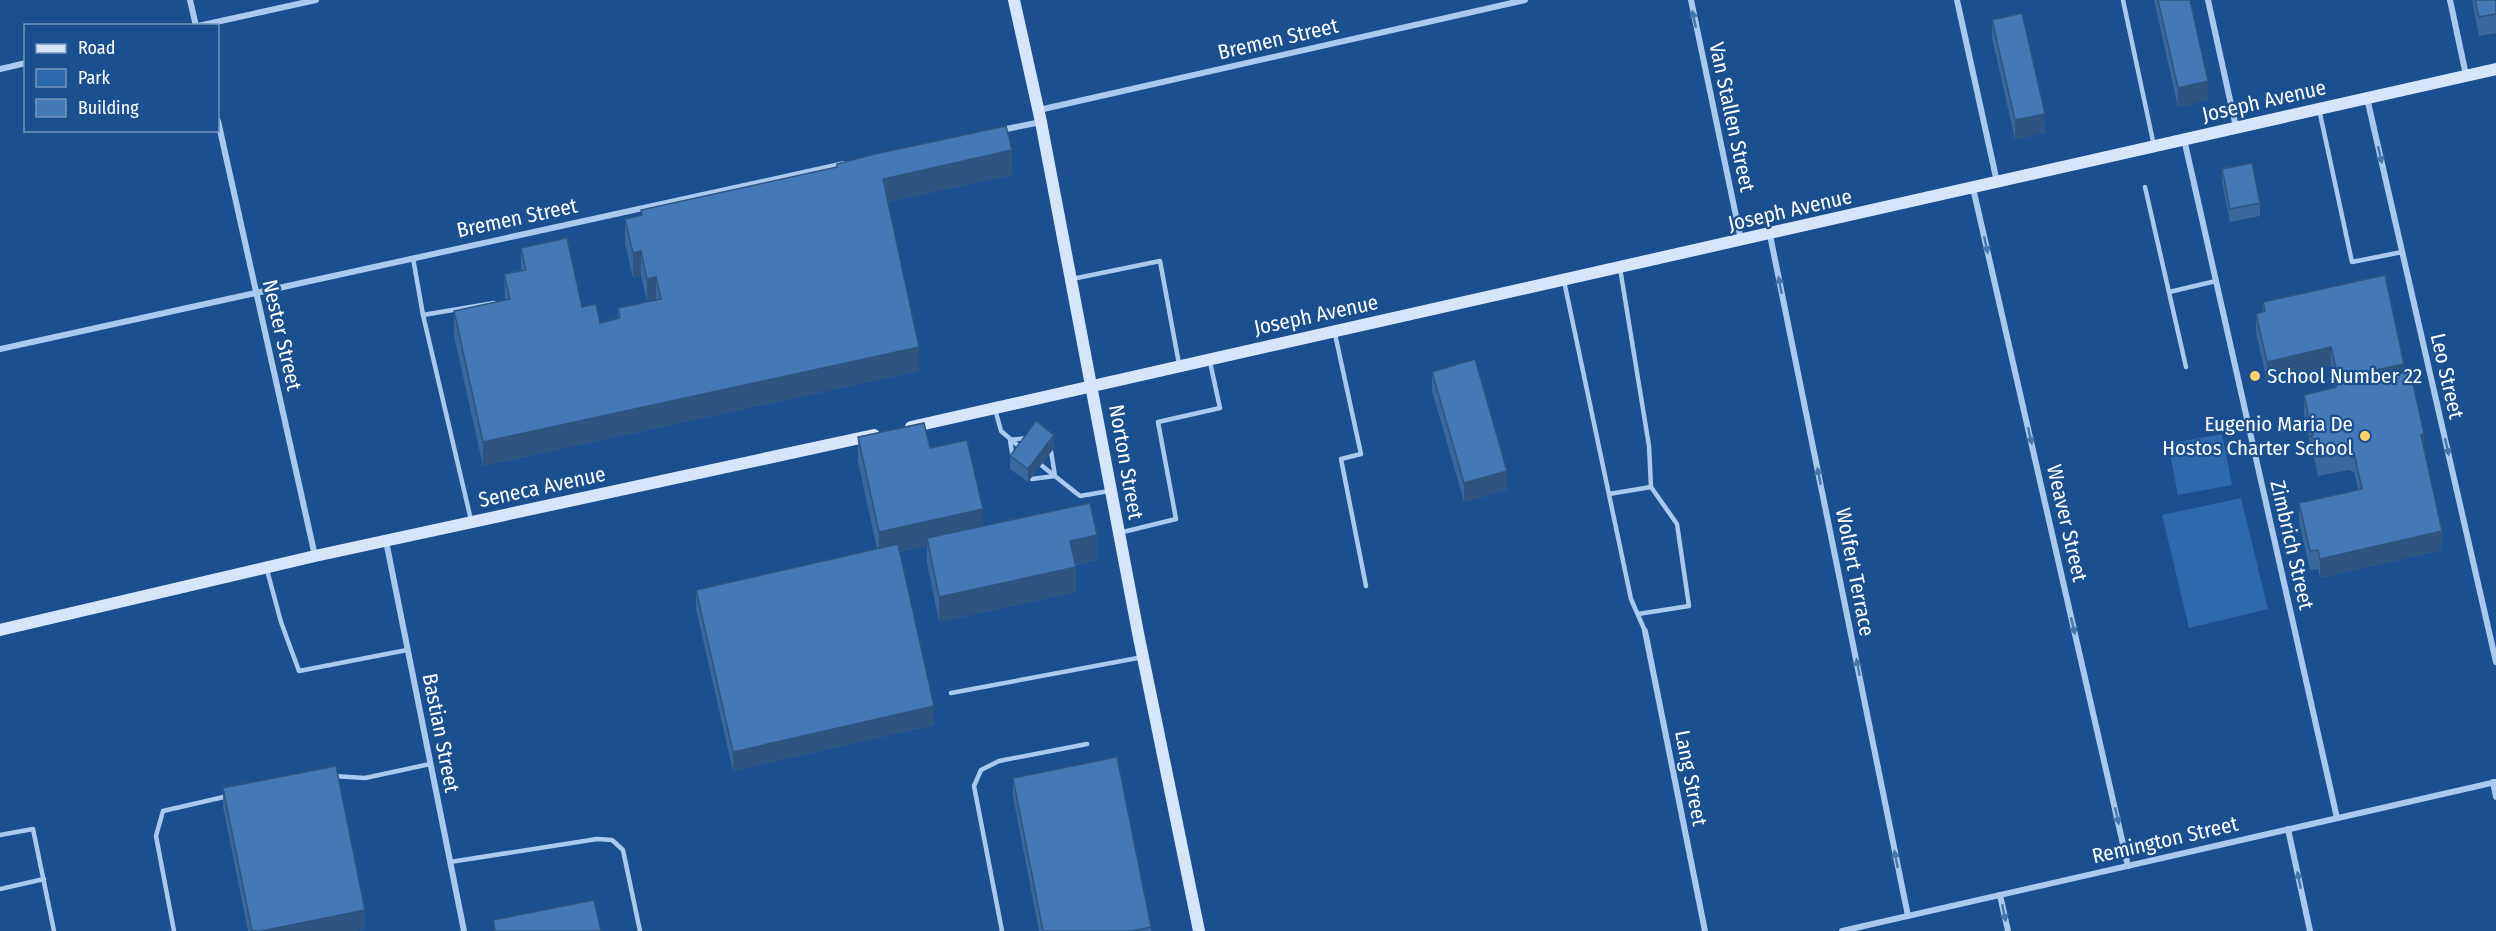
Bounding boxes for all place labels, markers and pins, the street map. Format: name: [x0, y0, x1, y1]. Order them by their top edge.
place label: School Number 22: [2267, 363, 2422, 389]
marker: School Number 22: [2248, 369, 2262, 383]
place label: Eugenio Maria De Hostos Charter School: [2162, 411, 2353, 461]
marker: Eugenio Maria De Hostos Charter School: [2358, 429, 2372, 443]

